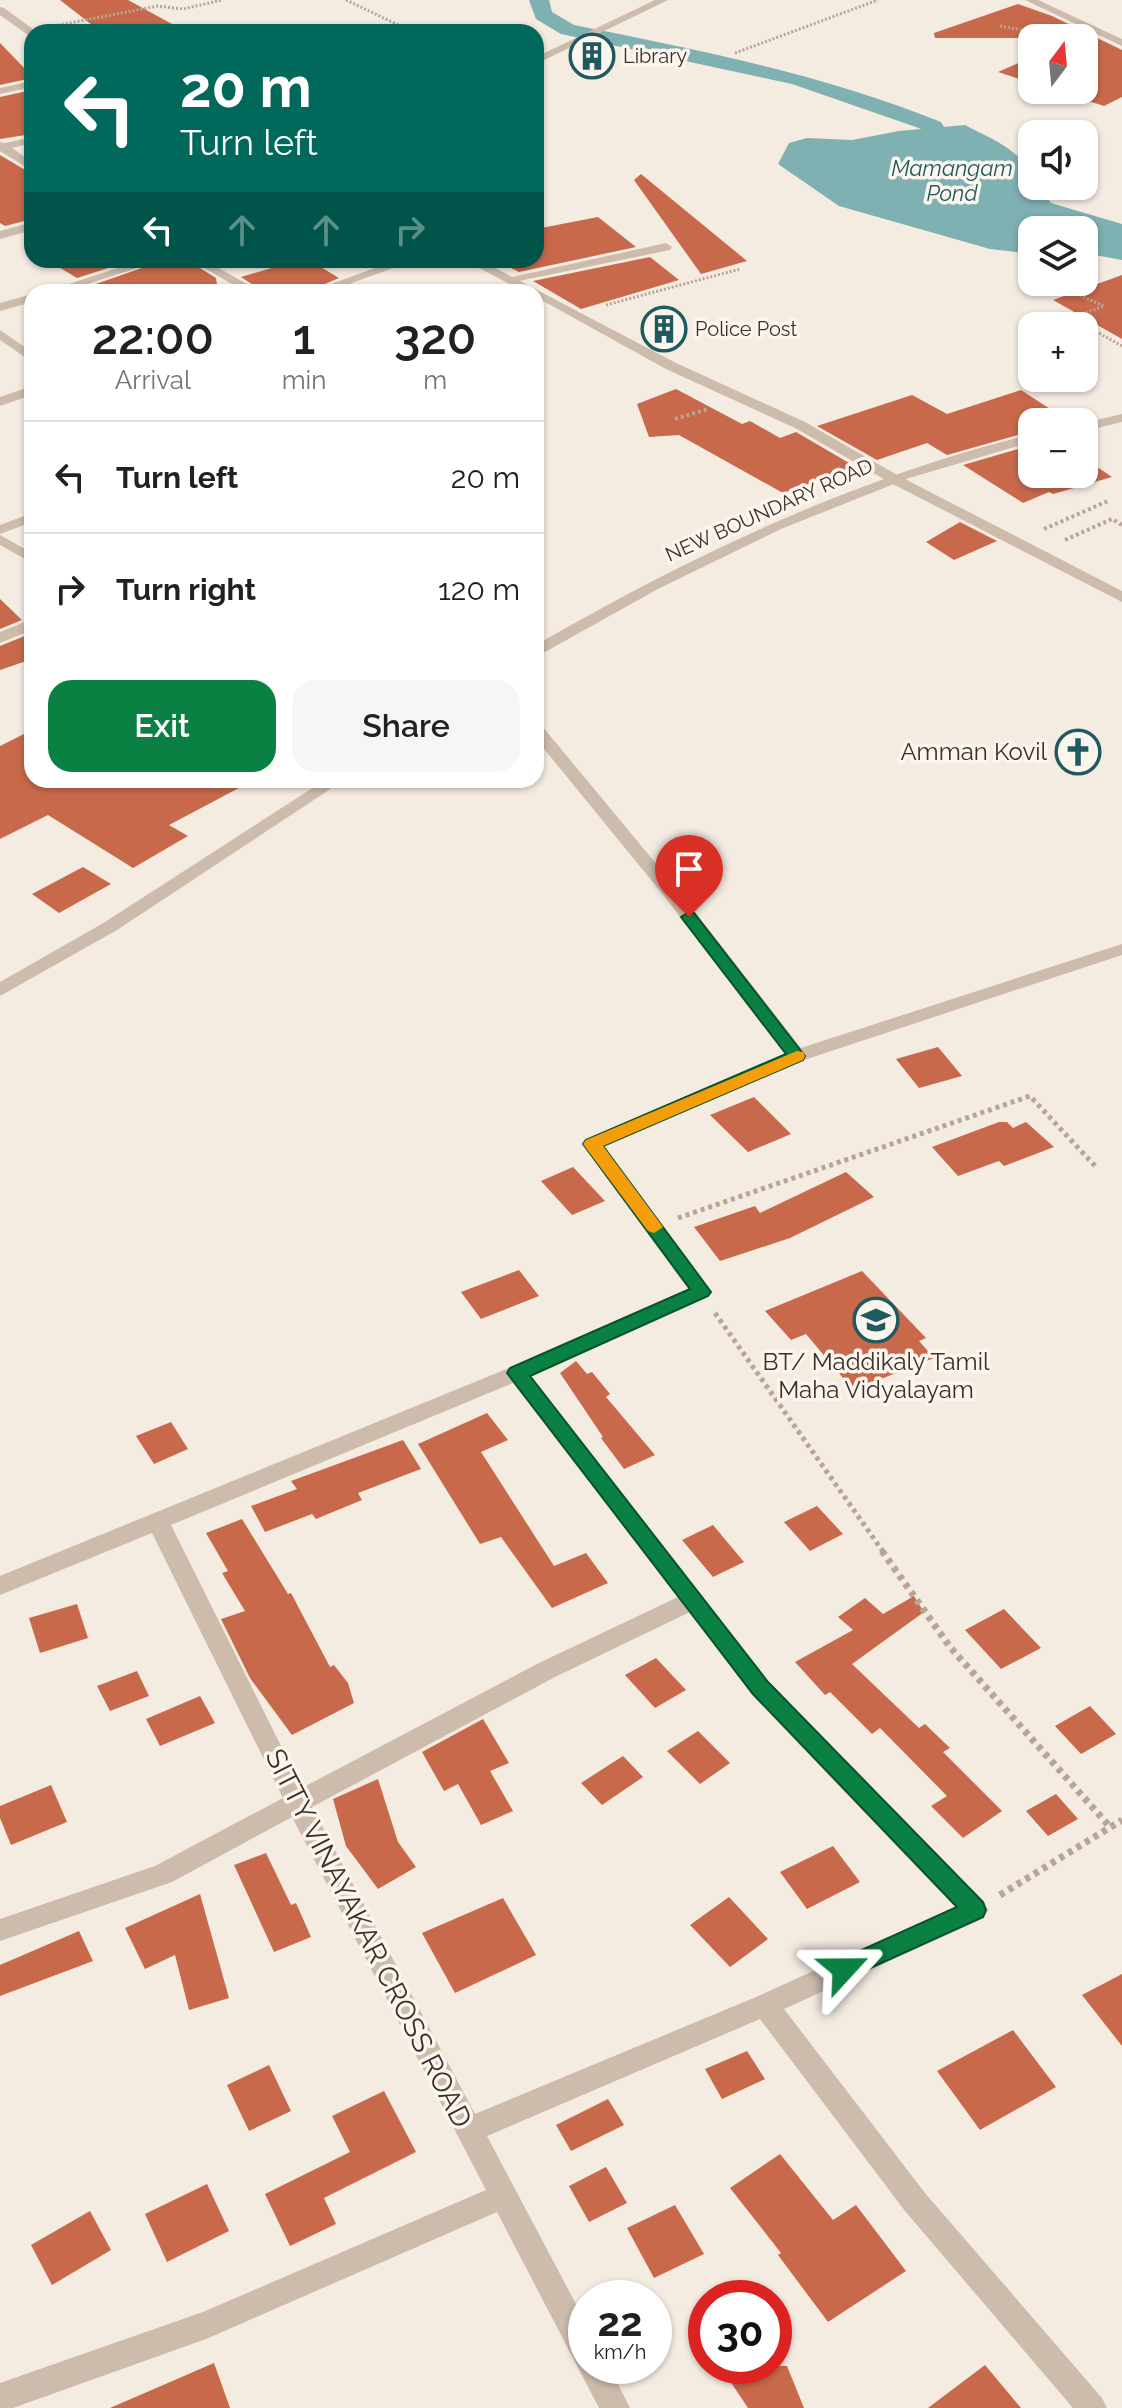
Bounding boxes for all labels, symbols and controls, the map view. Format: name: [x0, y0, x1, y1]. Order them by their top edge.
north arrow: [1018, 24, 1098, 104]
map controls: [1018, 24, 1098, 488]
building icon: Library: [568, 32, 616, 80]
place label: Library: [623, 44, 687, 68]
text: 20 m: [180, 54, 312, 120]
icon: left: [48, 56, 152, 160]
button: sound: [1018, 120, 1098, 200]
text: Turn left: [180, 121, 318, 163]
water label: Mamangam Pond: [891, 155, 1013, 206]
icon: left: [136, 208, 180, 252]
icon: ahead: [220, 208, 264, 252]
icon: ahead: [304, 208, 348, 252]
icon: right: [388, 208, 432, 252]
button: layers: [1018, 216, 1098, 296]
building icon: Police Post: [640, 305, 688, 353]
text: 22:00: [92, 309, 214, 365]
text: 1: [293, 309, 315, 365]
text: 320: [394, 309, 476, 365]
button: +: [1018, 312, 1098, 392]
place label: Police Post: [695, 317, 797, 341]
text: Arrival: [115, 365, 191, 395]
text: min: [282, 365, 326, 395]
text: m: [423, 365, 447, 395]
button: −: [1018, 408, 1098, 488]
street label: NEW BOUNDARY ROAD: [662, 453, 876, 567]
icon: left: [48, 455, 92, 499]
text: Turn left: [116, 460, 238, 495]
text: 20 m: [451, 460, 520, 495]
icon: right: [48, 567, 92, 611]
text: Turn right: [116, 572, 256, 607]
text: 120 m: [438, 572, 520, 607]
button: Exit: [48, 680, 276, 772]
button: Share: [292, 680, 520, 772]
church icon: Amman Kovil: [1054, 728, 1102, 776]
place label: Amman Kovil: [900, 737, 1047, 766]
pin: [655, 835, 723, 917]
icon: arrive: [667, 847, 711, 891]
school or university icon: BT/ Maddikaly Tamil Maha Vidyalayam: [852, 1296, 900, 1344]
place label: BT/ Maddikaly Tamil Maha Vidyalayam: [763, 1347, 990, 1404]
street label: SITTY VINAYAKAR CROSS ROAD: [258, 1743, 479, 2133]
position arrow: [802, 1927, 886, 2011]
speed limit sign: 30: [688, 2280, 792, 2384]
text: 22: [597, 2298, 643, 2345]
text: km/h: [594, 2340, 646, 2364]

